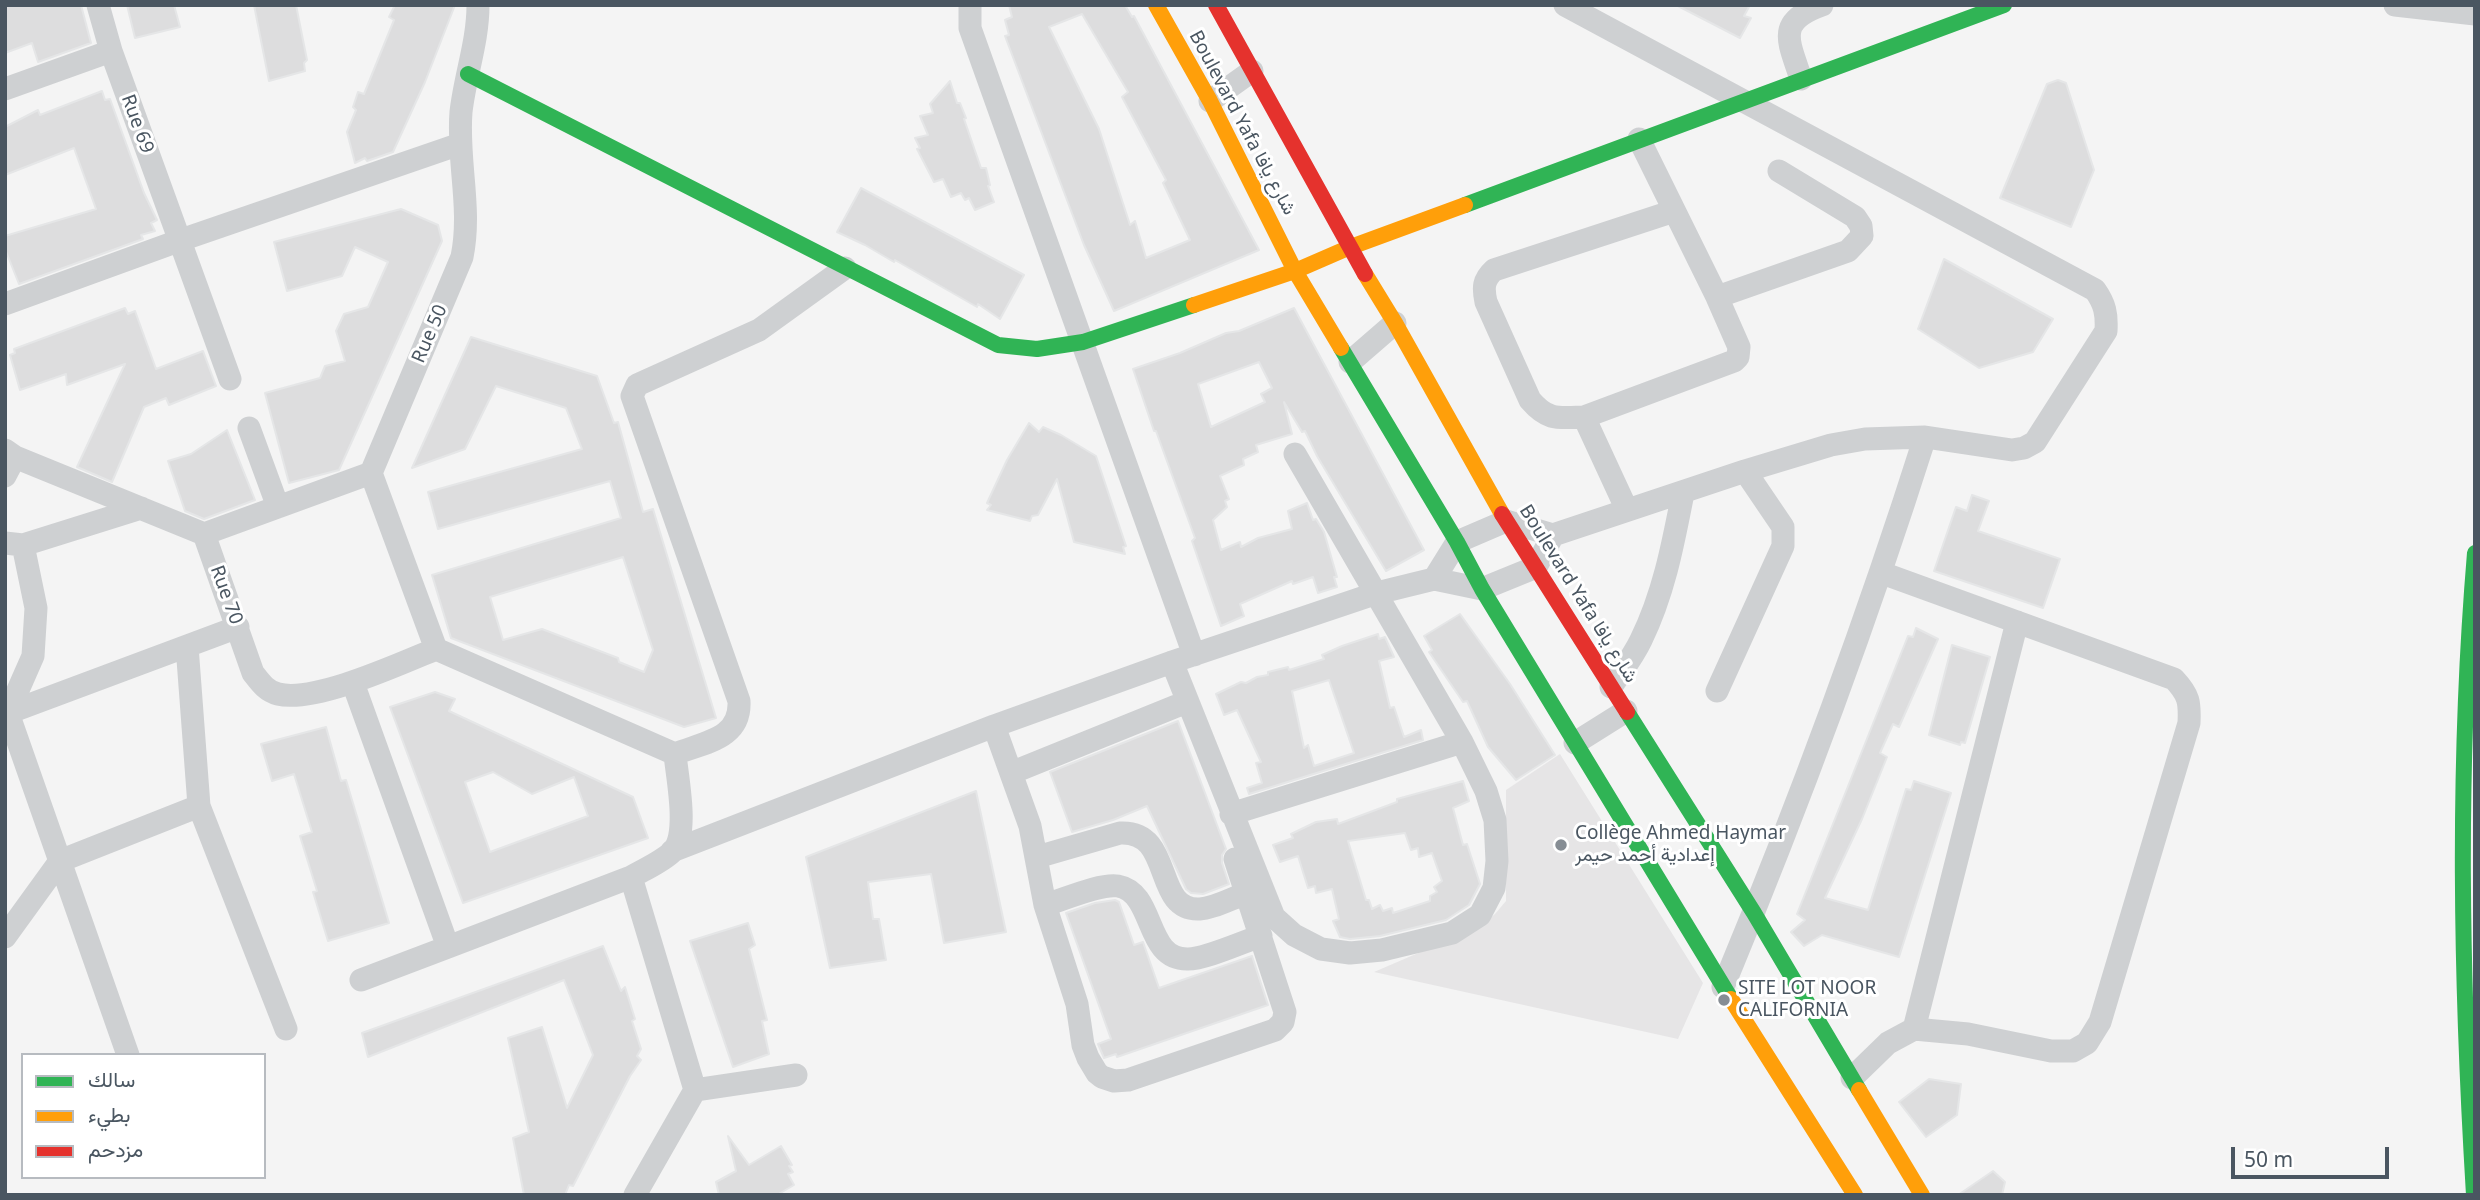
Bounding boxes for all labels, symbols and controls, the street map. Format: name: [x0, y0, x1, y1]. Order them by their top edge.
street label: Boulevard Yafa شارع يافا: [1184, 27, 1300, 219]
street label: Rue 69: [116, 91, 158, 157]
street label: Rue 50: [408, 301, 452, 367]
street label: Boulevard Yafa شارع يافا: [1514, 501, 1642, 687]
street label: Rue 70: [205, 562, 247, 628]
place label: Collège Ahmed Haymar إعدادية أحمد حيمر: [1575, 823, 1786, 867]
marker: Collège Ahmed Haymar إعدادية أحمد حيمر: [1553, 837, 1569, 853]
place label: SITE LOT NOOR CALIFORNIA: [1738, 978, 1876, 1022]
marker: SITE LOT NOOR CALIFORNIA: [1716, 992, 1732, 1008]
legend: [21, 1053, 266, 1179]
text: سالك: [88, 1065, 135, 1093]
text: بطيء: [88, 1100, 131, 1128]
scale bar: [2235, 1134, 2392, 1178]
text: مزدحم: [88, 1135, 143, 1163]
text: 50 m: [2244, 1145, 2293, 1173]

